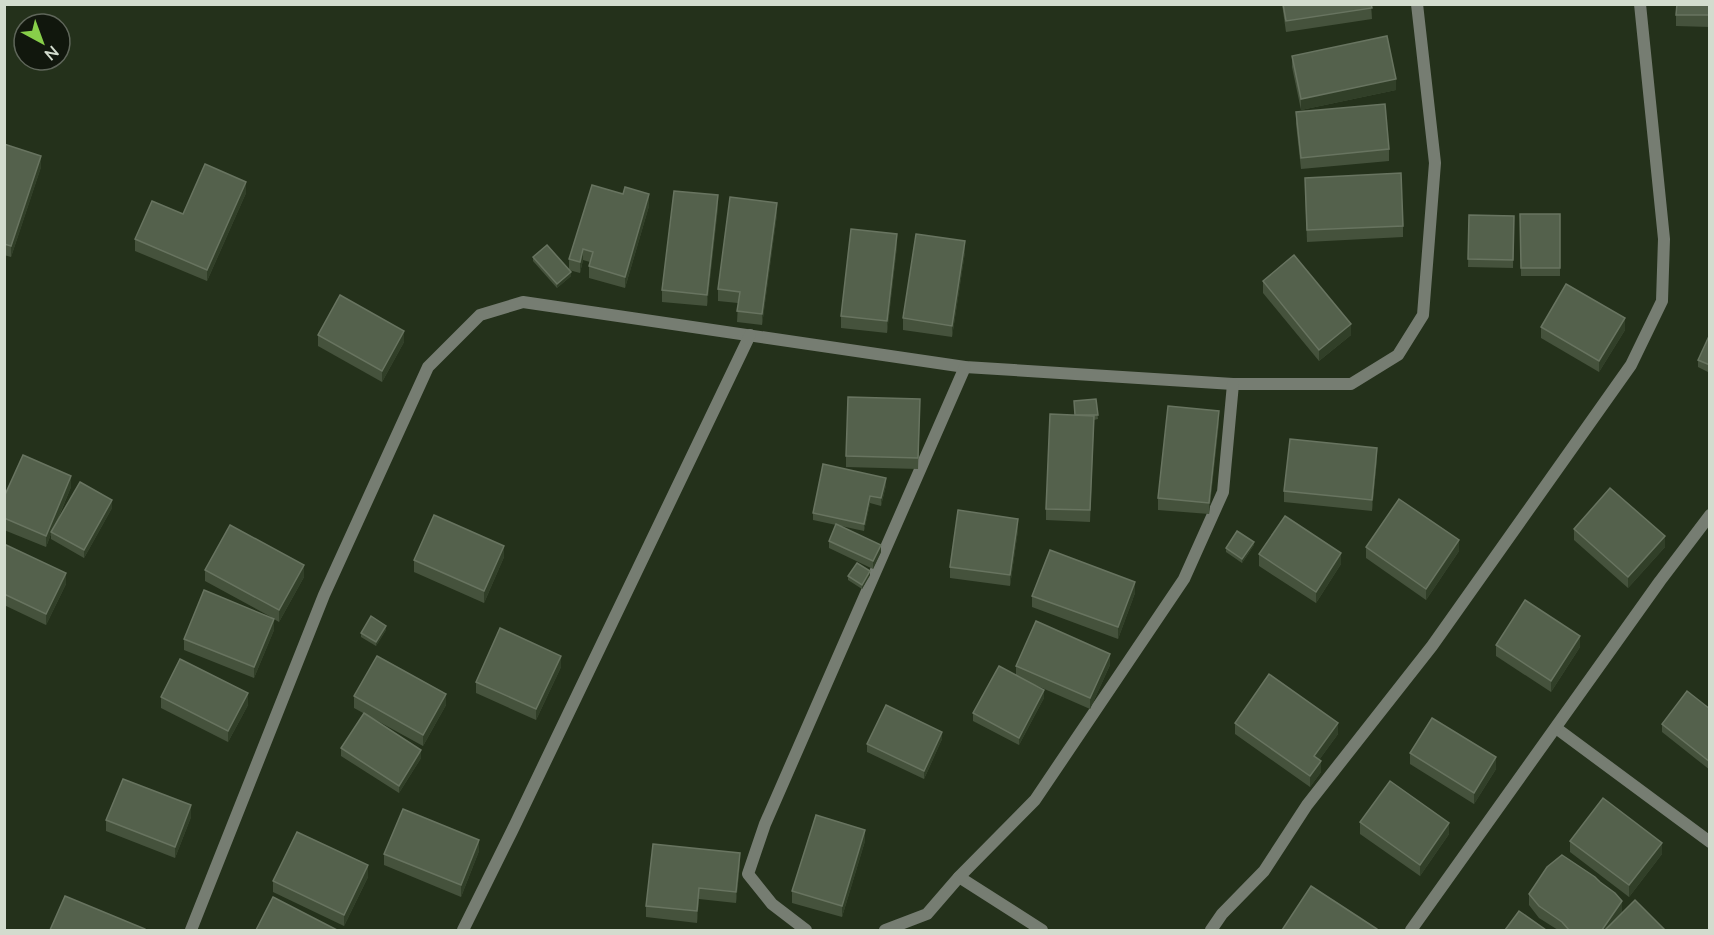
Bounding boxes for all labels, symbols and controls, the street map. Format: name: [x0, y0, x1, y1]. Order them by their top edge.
north arrow: [12, 12, 72, 72]
text: N: [41, 42, 63, 65]

